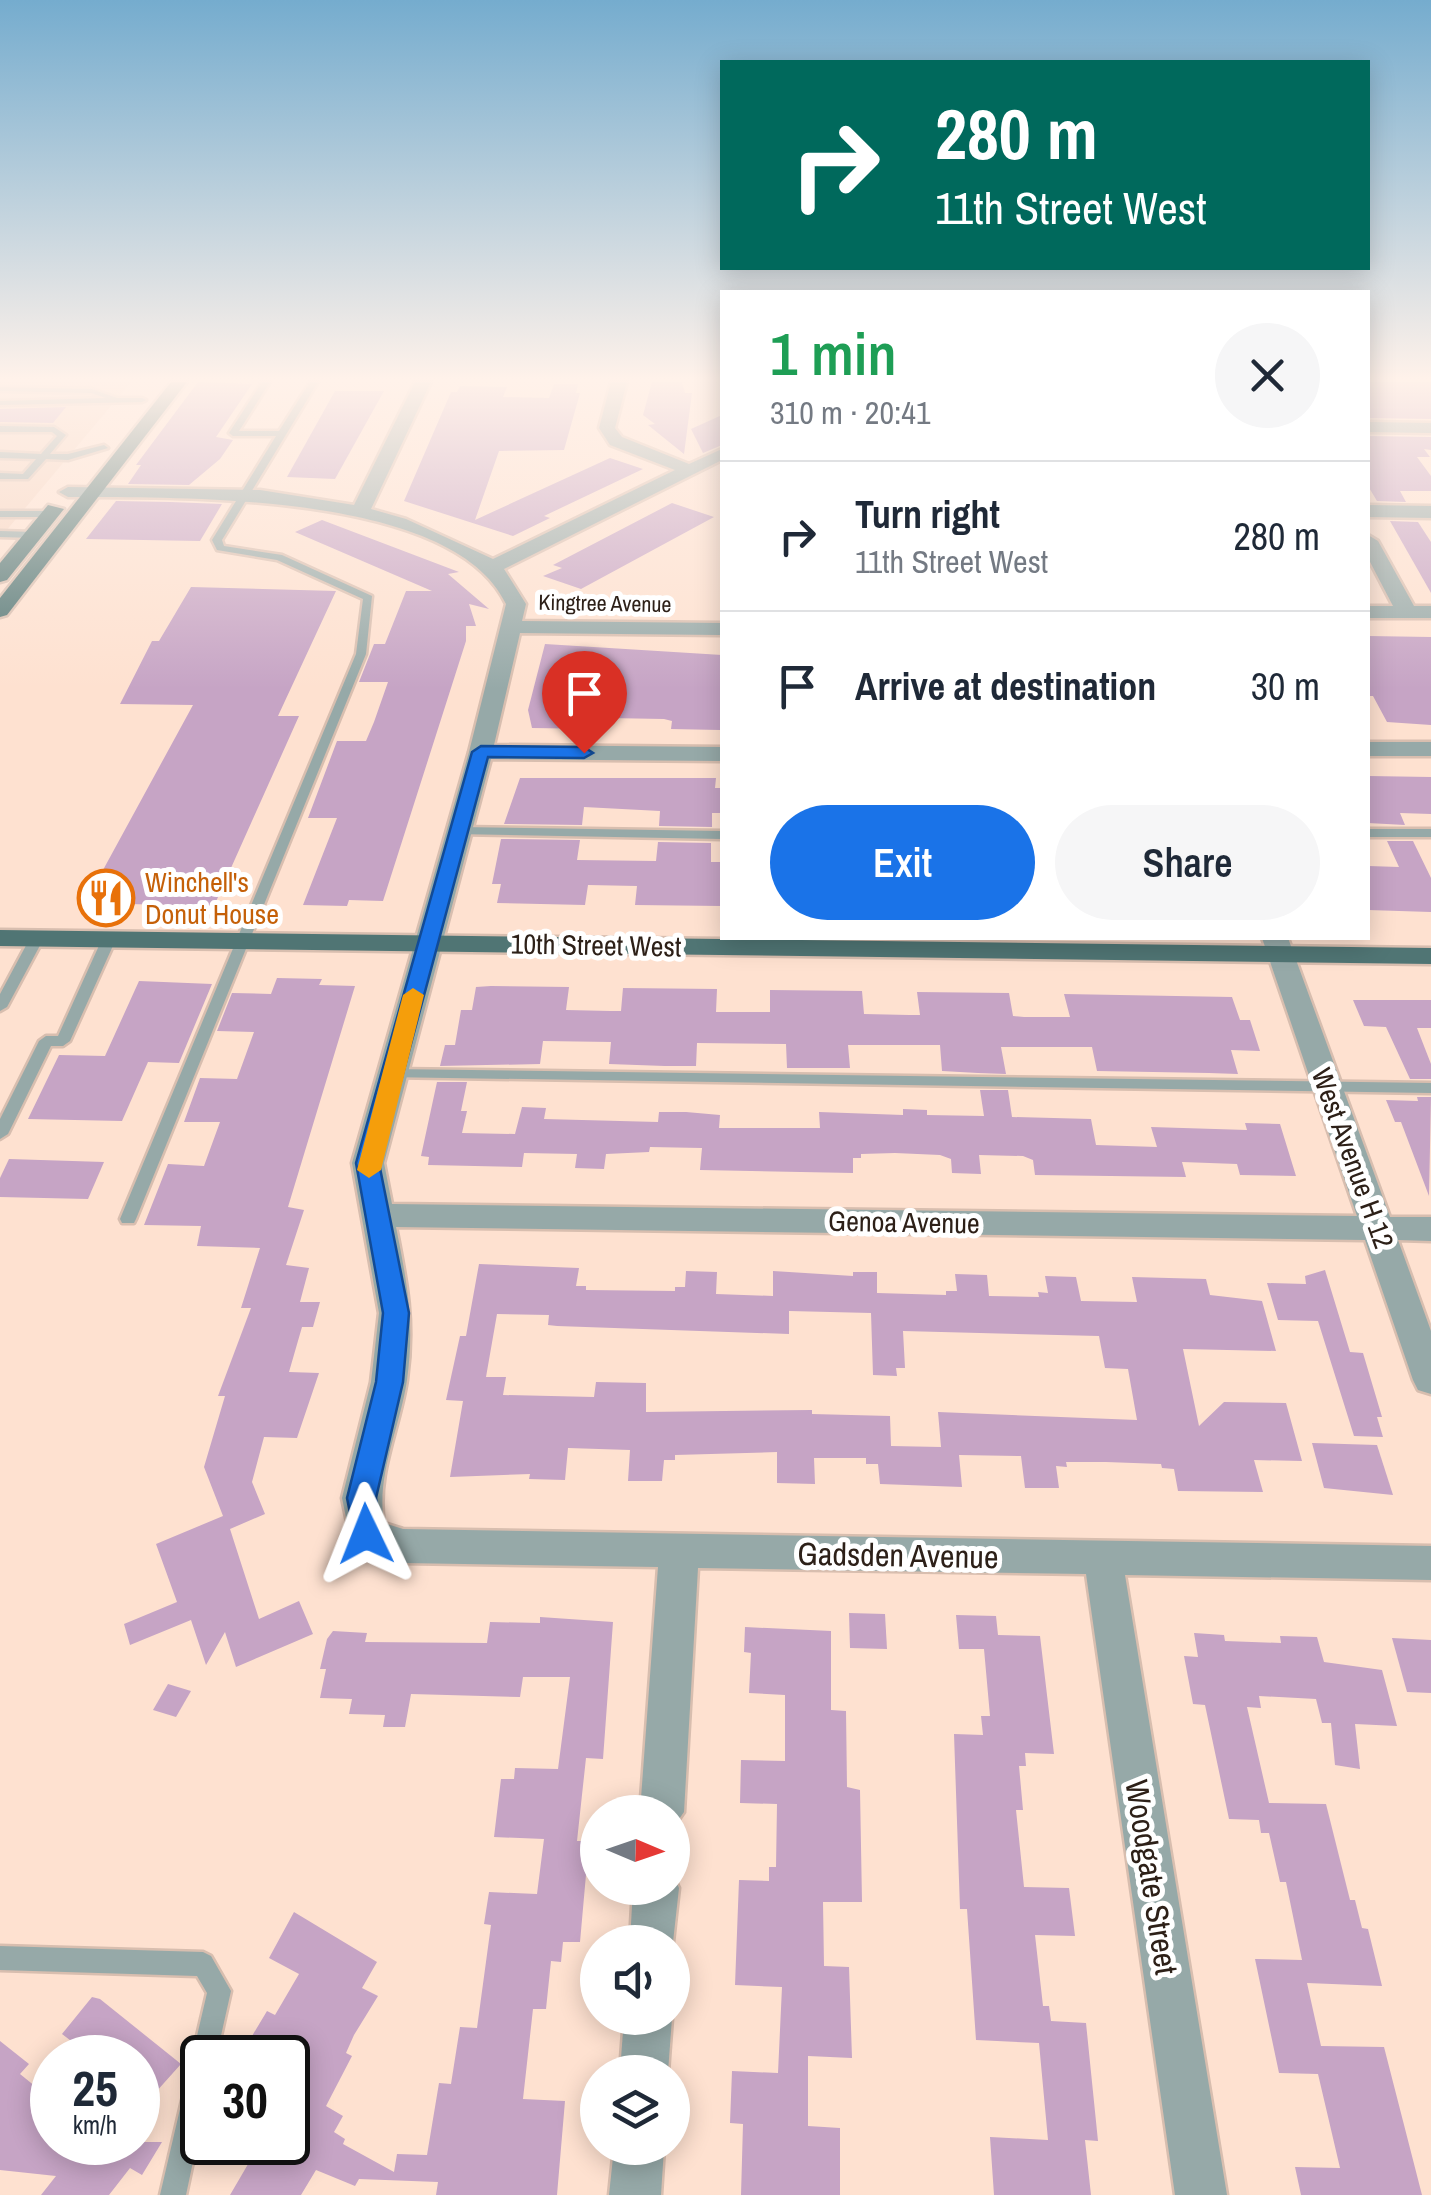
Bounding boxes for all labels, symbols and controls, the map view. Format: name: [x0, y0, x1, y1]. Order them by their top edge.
text: 280 m: [935, 87, 1098, 181]
icon: right: [770, 100, 900, 230]
text: 11th Street West: [935, 177, 1207, 238]
text: 1 min: [770, 313, 897, 394]
button: close: [1215, 323, 1320, 428]
text: 310 m · 20:41: [770, 391, 930, 434]
text: Turn right: [855, 489, 1000, 540]
icon: right: [770, 509, 825, 564]
text: 280 m: [1233, 511, 1320, 562]
text: 11th Street West: [855, 540, 1048, 583]
street label: Kingtree Avenue: [538, 587, 672, 619]
pin: [542, 651, 627, 754]
icon: arrive: [770, 659, 825, 714]
text: Arrive at destination: [855, 661, 1156, 712]
text: 30 m: [1251, 661, 1320, 712]
icon: arrive: [557, 666, 612, 721]
button: Exit: [770, 805, 1035, 920]
button: Share: [1055, 805, 1320, 920]
place label: Winchell's Donut House: [145, 863, 279, 933]
restaurant icon: Winchell's Donut House: [76, 868, 136, 928]
street label: 10th Street West: [510, 925, 682, 965]
street label: West Avenue H 12: [1303, 1063, 1403, 1253]
street label: Genoa Avenue: [828, 1202, 980, 1242]
position arrow: [314, 1482, 418, 1586]
street label: Gadsden Avenue: [797, 1532, 999, 1578]
street label: Woodgate Street: [1115, 1777, 1189, 1977]
north arrow: [580, 1795, 690, 1905]
map controls: [580, 1795, 690, 2165]
button: sound: [580, 1925, 690, 2035]
speed limit sign: 30: [180, 2035, 310, 2165]
text: 25: [72, 2054, 118, 2122]
button: layers: [580, 2055, 690, 2165]
text: km/h: [73, 2108, 117, 2142]

